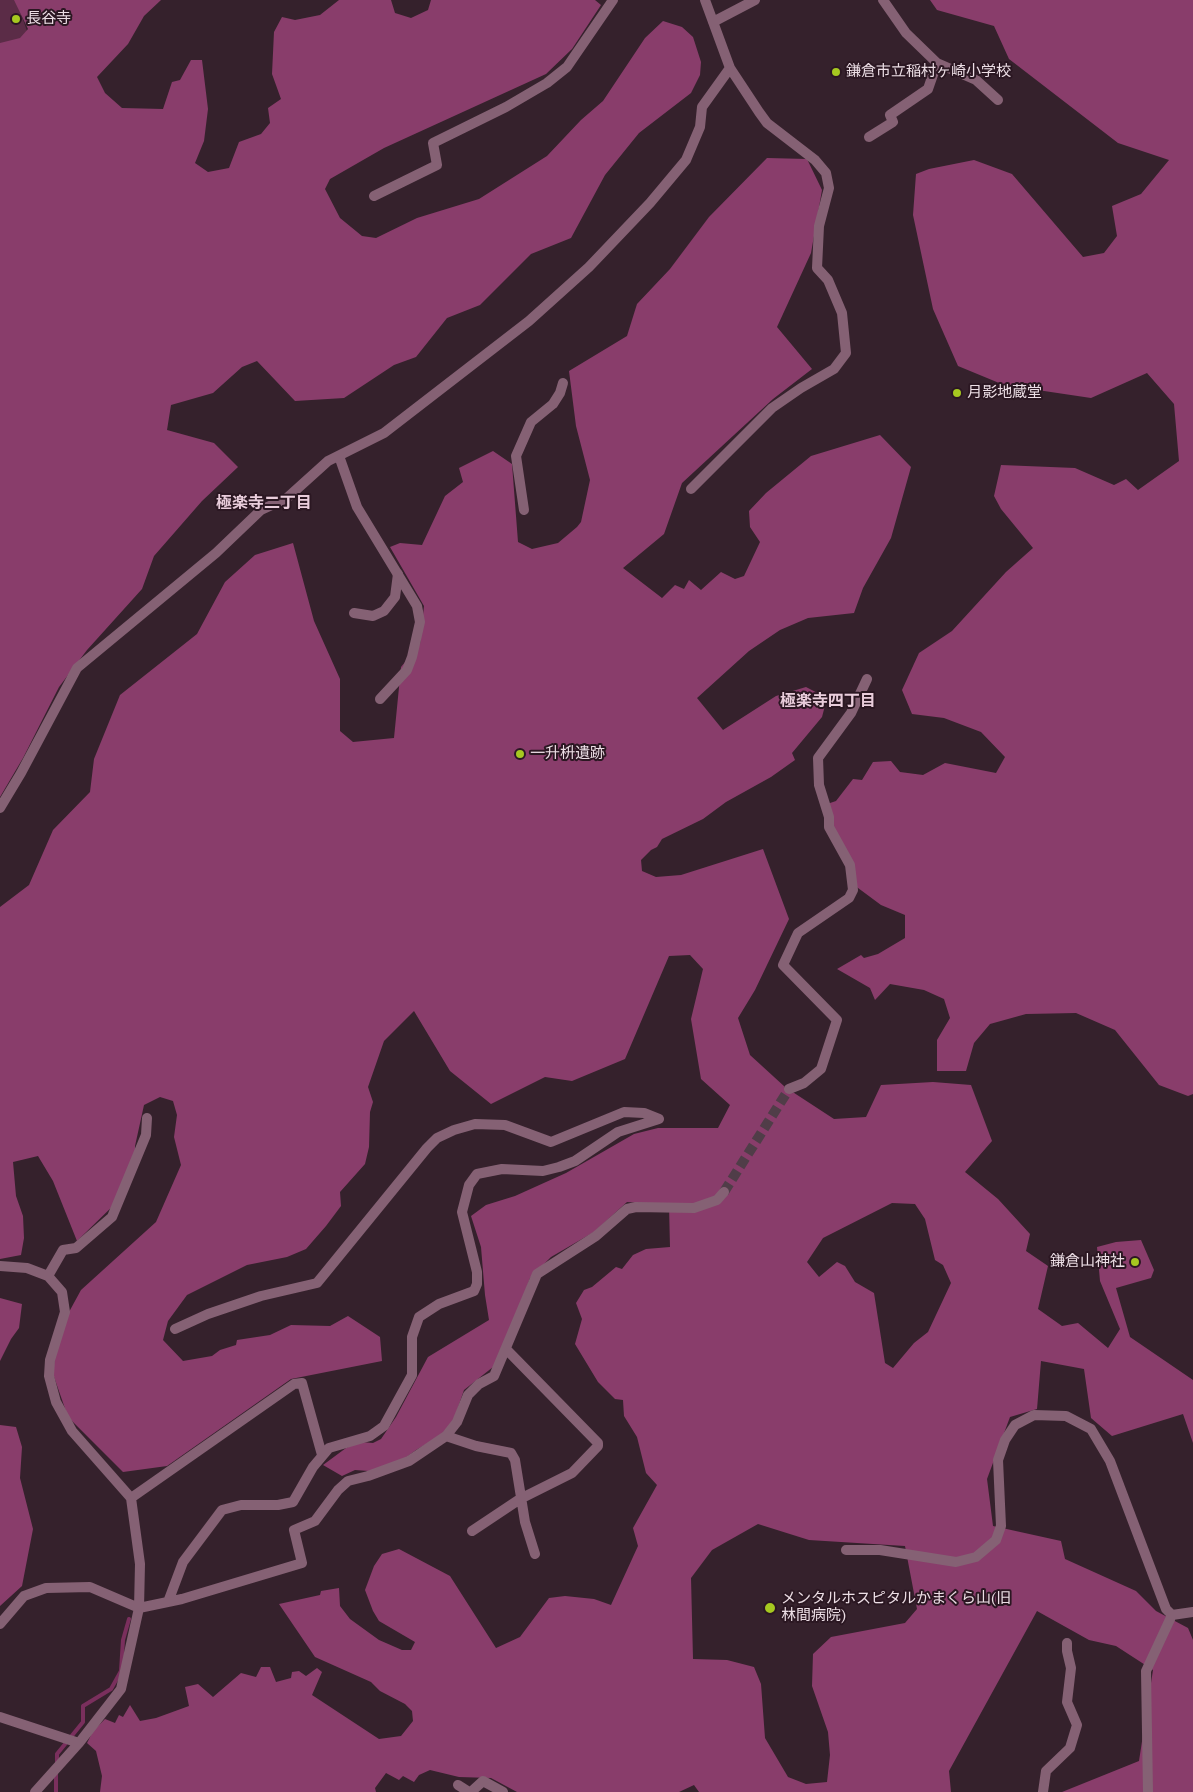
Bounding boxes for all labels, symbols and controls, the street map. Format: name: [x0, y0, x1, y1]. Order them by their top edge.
place label: 長谷寺: [26, 10, 71, 28]
marker: 長谷寺: [10, 13, 22, 25]
place label: 鎌倉市立稲村ヶ崎小学校: [846, 63, 1011, 81]
marker: 鎌倉市立稲村ヶ崎小学校: [830, 66, 842, 78]
place label: 月影地蔵堂: [967, 384, 1042, 402]
marker: 月影地蔵堂: [951, 387, 963, 399]
district label: 極楽寺二丁目: [216, 493, 312, 513]
district label: 極楽寺四丁目: [780, 691, 876, 711]
place label: 一升枡遺跡: [530, 745, 605, 763]
marker: 一升枡遺跡: [514, 748, 526, 760]
place label: 鎌倉山神社: [1050, 1253, 1125, 1271]
marker: 鎌倉山神社: [1129, 1256, 1141, 1268]
place label: メンタルホスピタルかまくら山(旧 林間病院): [781, 1590, 1011, 1625]
marker: メンタルホスピタルかまくら山(旧 林間病院): [763, 1601, 777, 1615]

